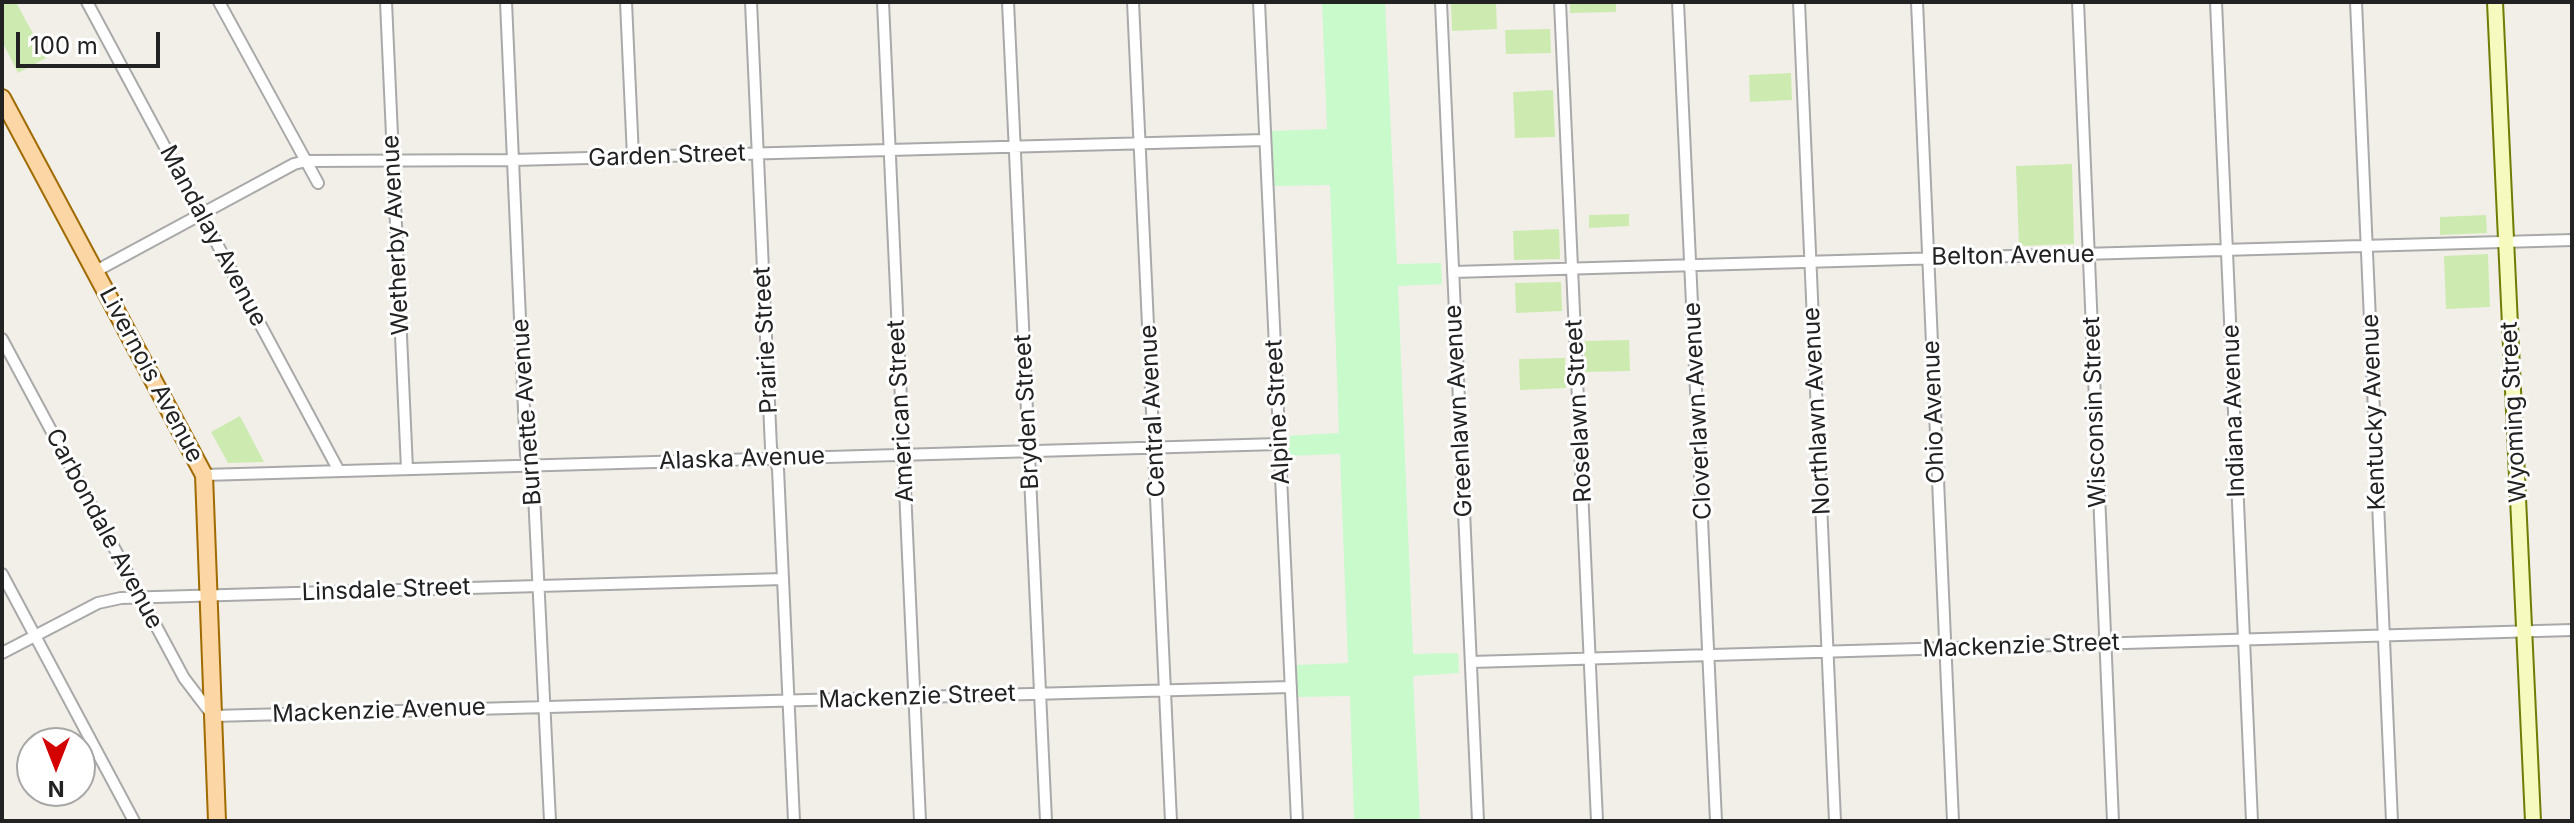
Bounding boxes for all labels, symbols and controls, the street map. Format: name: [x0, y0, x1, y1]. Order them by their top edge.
scale bar: [20, 16, 164, 66]
text: 100 m: [30, 31, 98, 60]
street label: Wetherby Avenue: [376, 134, 416, 336]
street label: Garden Street: [588, 139, 746, 173]
street label: Mandalay Avenue: [153, 141, 273, 331]
street label: Belton Avenue: [1931, 240, 2095, 272]
street label: Prairie Street: [748, 266, 784, 414]
street label: Livernois Avenue: [93, 283, 209, 467]
street label: Cloverlawn Avenue: [1678, 301, 1718, 521]
street label: Greenlawn Avenue: [1439, 304, 1479, 518]
street label: Northlawn Avenue: [1797, 306, 1837, 516]
street label: Kentucky Avenue: [2356, 313, 2392, 511]
street label: Wisconsin Street: [2077, 316, 2113, 508]
street label: Burnette Avenue: [506, 318, 548, 506]
street label: American Street: [882, 319, 920, 503]
street label: Roselawn Street: [1560, 319, 1598, 503]
street label: Wyoming Street: [2495, 321, 2533, 503]
street label: Central Avenue: [1134, 324, 1172, 498]
street label: Indiana Avenue: [2217, 324, 2251, 498]
street label: Bryden Street: [1009, 334, 1045, 490]
street label: Alpine Street: [1260, 339, 1296, 485]
street label: Ohio Avenue: [1917, 340, 1951, 484]
street label: Carbondale Avenue: [39, 424, 169, 634]
street label: Alaska Avenue: [658, 442, 826, 476]
street label: Linsdale Street: [301, 573, 471, 607]
street label: Mackenzie Street: [1922, 628, 2120, 664]
street label: Mackenzie Street: [818, 679, 1016, 715]
street label: Mackenzie Avenue: [272, 693, 486, 729]
north arrow: [16, 727, 96, 807]
text: N: [48, 776, 64, 802]

